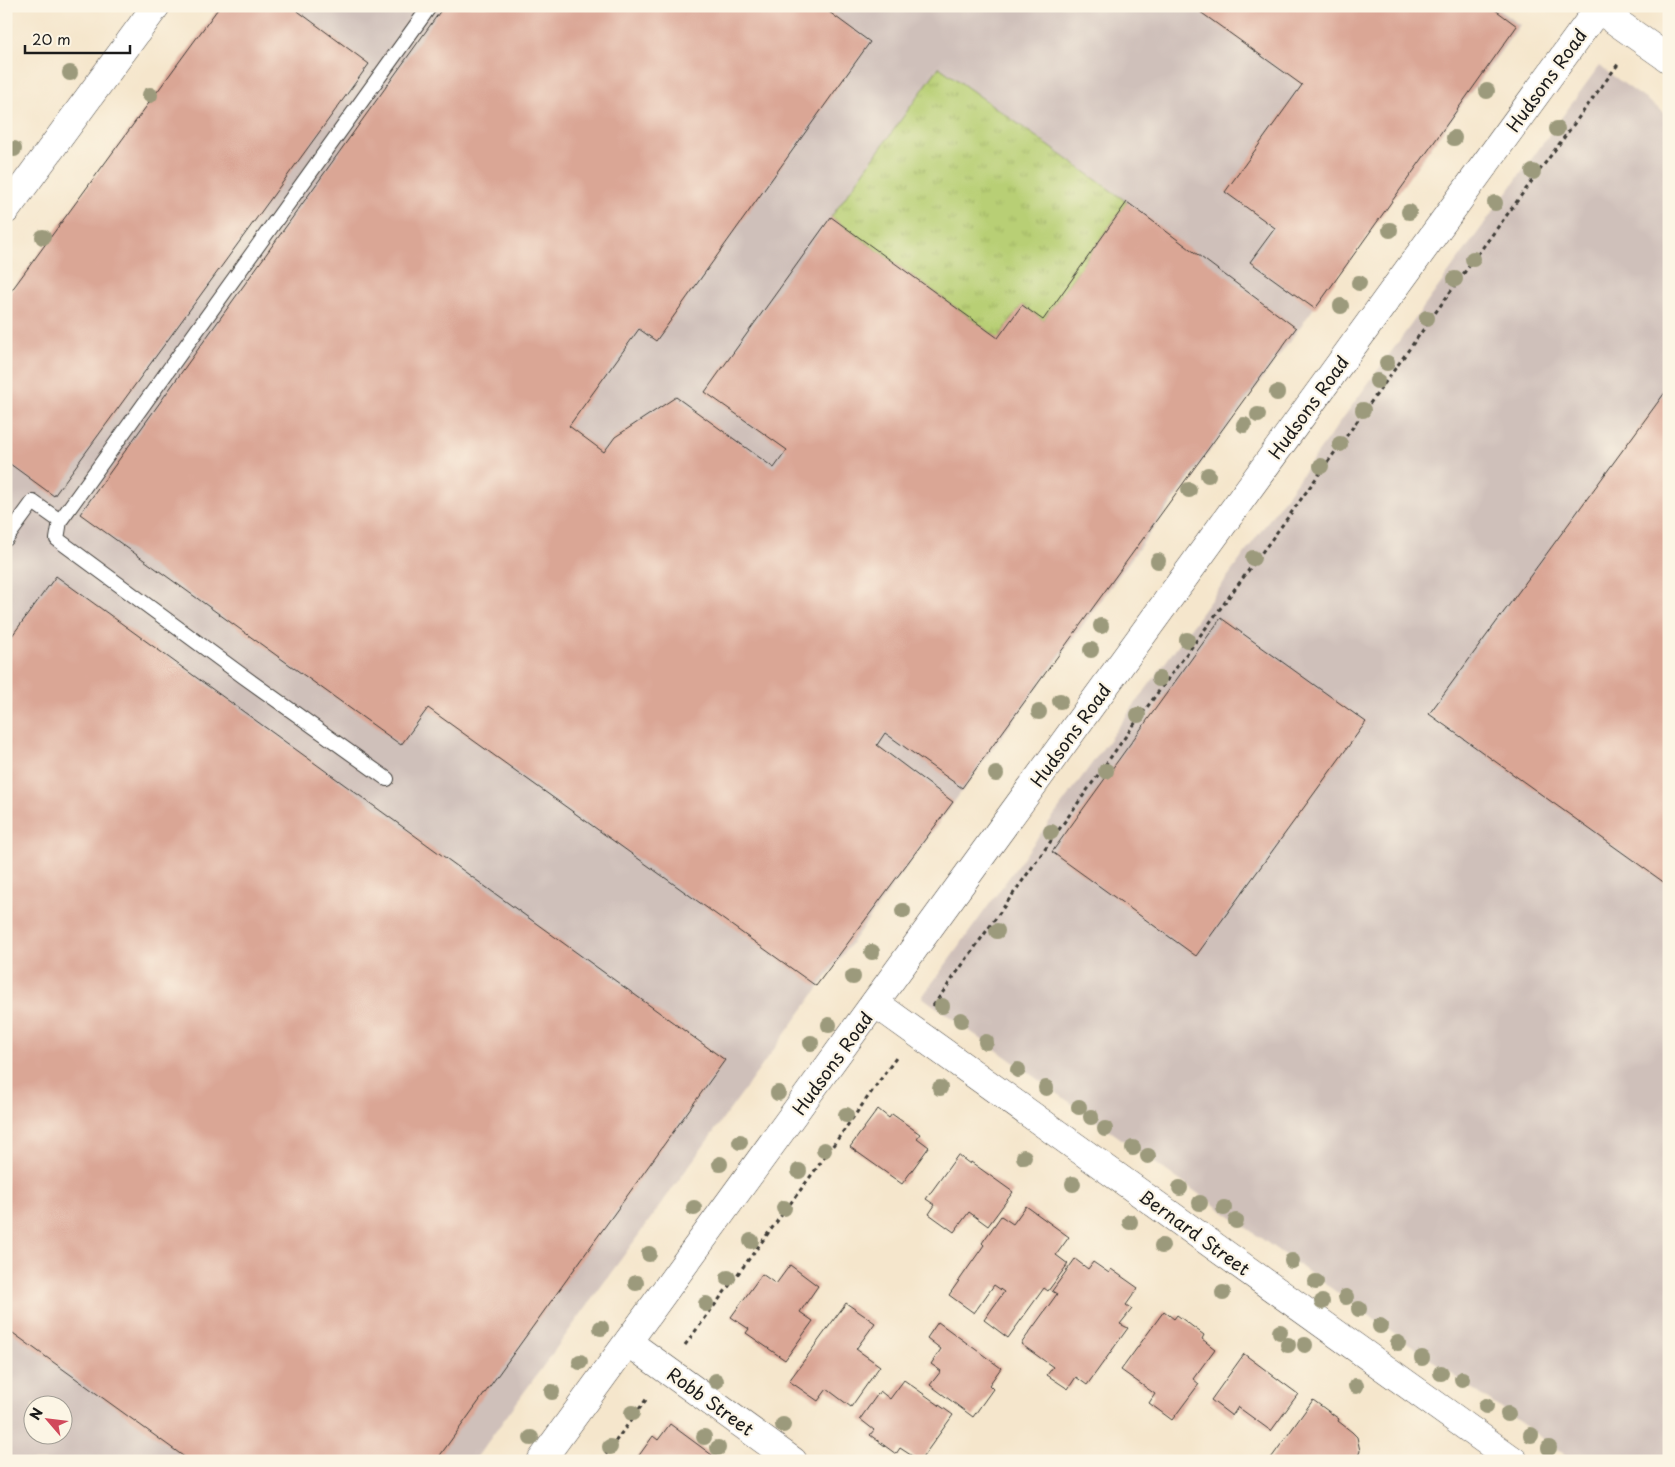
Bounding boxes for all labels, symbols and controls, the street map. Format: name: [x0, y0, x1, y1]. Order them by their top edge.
scale bar: [25, 22, 130, 54]
street label: Hudsons Road: [1499, 23, 1593, 137]
text: 20 m: [32, 27, 71, 50]
street label: Hudsons Road: [1261, 350, 1355, 464]
street label: Hudsons Road: [1023, 678, 1117, 792]
street label: Hudsons Road: [785, 1006, 879, 1120]
street label: Bernard Street: [1134, 1183, 1256, 1281]
street label: Robb Street: [662, 1360, 760, 1442]
north arrow: [22, 1394, 72, 1444]
text: N: [24, 1404, 48, 1423]

